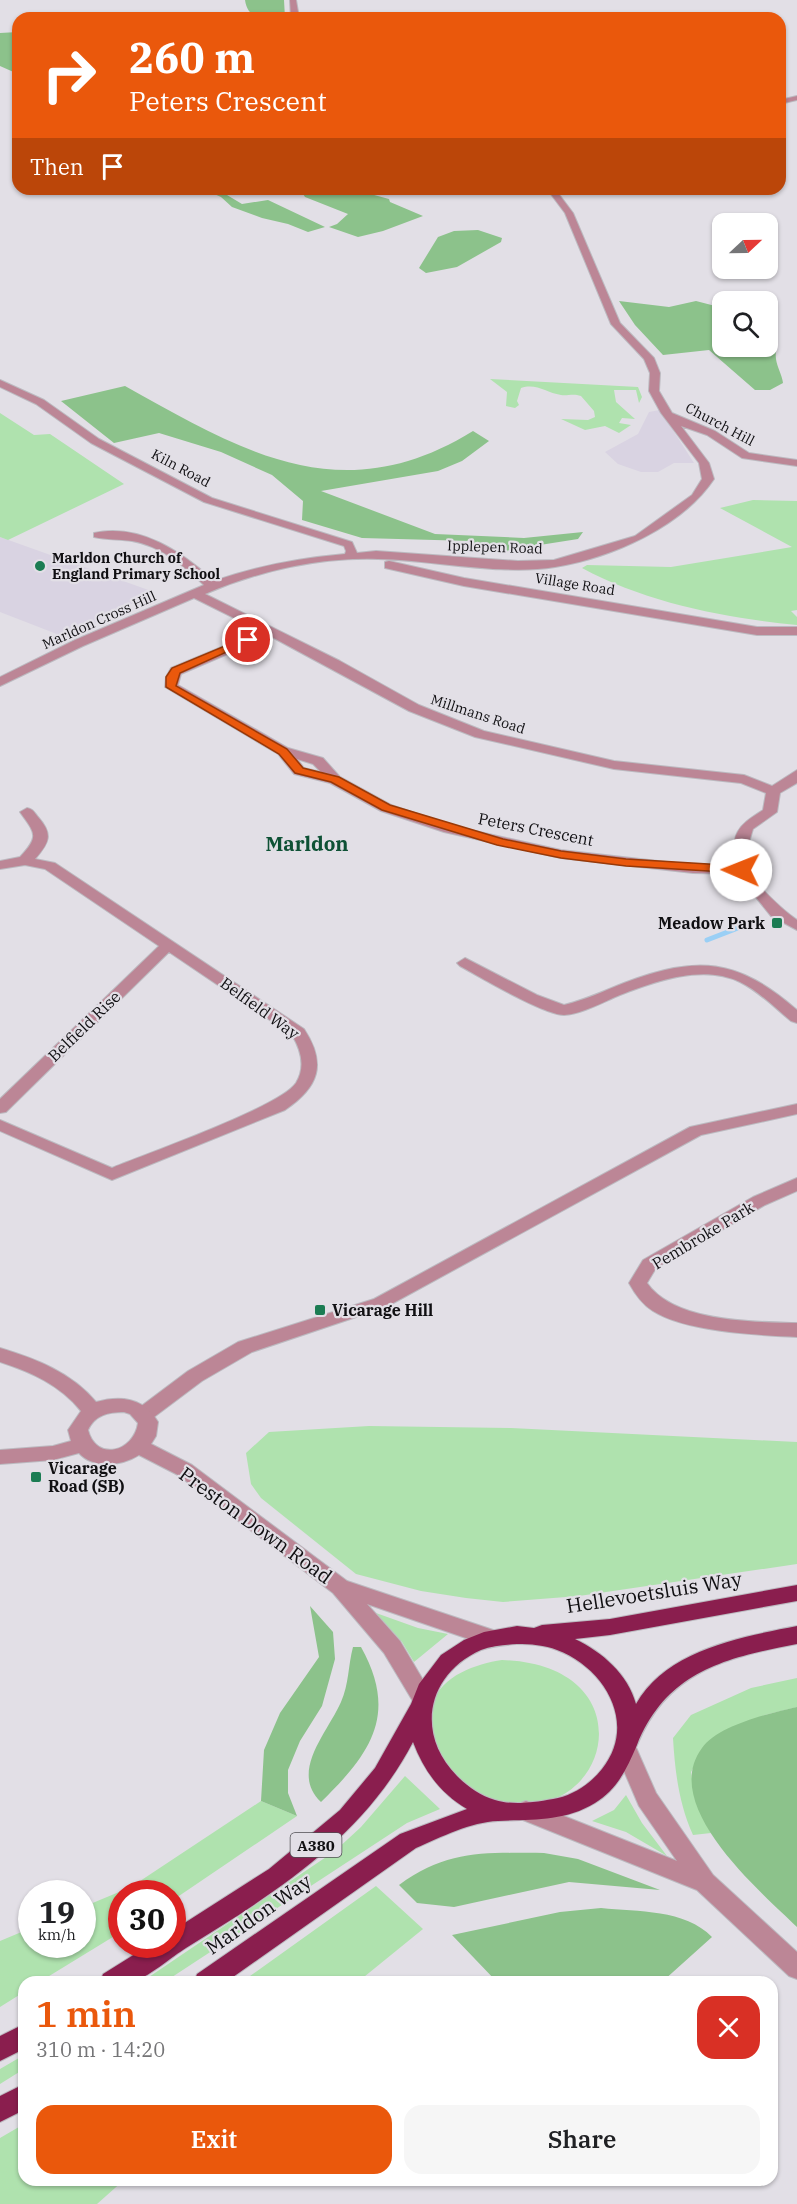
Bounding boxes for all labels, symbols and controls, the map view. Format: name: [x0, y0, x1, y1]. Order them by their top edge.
text: 260 m: [129, 30, 255, 85]
icon: right: [30, 36, 108, 114]
text: Peters Crescent: [129, 83, 327, 118]
icon: arrive: [96, 150, 129, 183]
text: Then: [30, 152, 84, 181]
north arrow: [712, 213, 778, 279]
map controls: [712, 213, 778, 357]
button: search: [712, 291, 778, 357]
street label: Church Hill: [682, 398, 758, 450]
street label: Kiln Road: [148, 445, 214, 491]
street label: Ipplepen Road: [447, 536, 544, 558]
place label: Marldon Church of England Primary School: [52, 549, 221, 583]
marker: Marldon Church of England Primary School: [33, 559, 47, 573]
street label: Village Road: [534, 569, 617, 599]
street label: Marldon Cross Hill: [39, 587, 159, 653]
pin: [222, 614, 273, 665]
icon: arrive: [231, 623, 264, 656]
street label: Millmans Road: [428, 690, 528, 738]
street label: Peters Crescent: [477, 808, 596, 850]
district label: Marldon: [265, 830, 349, 857]
position arrow: [709, 838, 773, 902]
place label: Meadow Park: [658, 913, 765, 933]
marker: Meadow Park: [770, 916, 784, 930]
street label: Belfield Way: [217, 973, 304, 1044]
street label: Belfield Rise: [44, 986, 124, 1066]
street label: Pembroke Park: [648, 1196, 758, 1273]
place label: Vicarage Hill: [332, 1300, 433, 1320]
marker: Vicarage Hill: [313, 1303, 327, 1317]
place label: Vicarage Road (SB): [48, 1458, 125, 1496]
street label: Preston Down Road: [174, 1460, 338, 1590]
marker: Vicarage Road (SB): [29, 1470, 43, 1484]
street label: Hellevoetsluis Way: [564, 1565, 744, 1619]
road number: A380: [290, 1833, 342, 1857]
street label: Marldon Way: [200, 1867, 317, 1961]
speed limit sign: 30: [108, 1880, 186, 1958]
text: 19: [39, 1892, 75, 1931]
text: km/h: [38, 1925, 76, 1944]
text: 1 min: [36, 1990, 136, 2037]
button: close: [697, 1996, 760, 2059]
text: 310 m · 14:20: [36, 2036, 165, 2063]
button: Exit: [36, 2105, 392, 2174]
button: Share: [404, 2105, 760, 2174]

